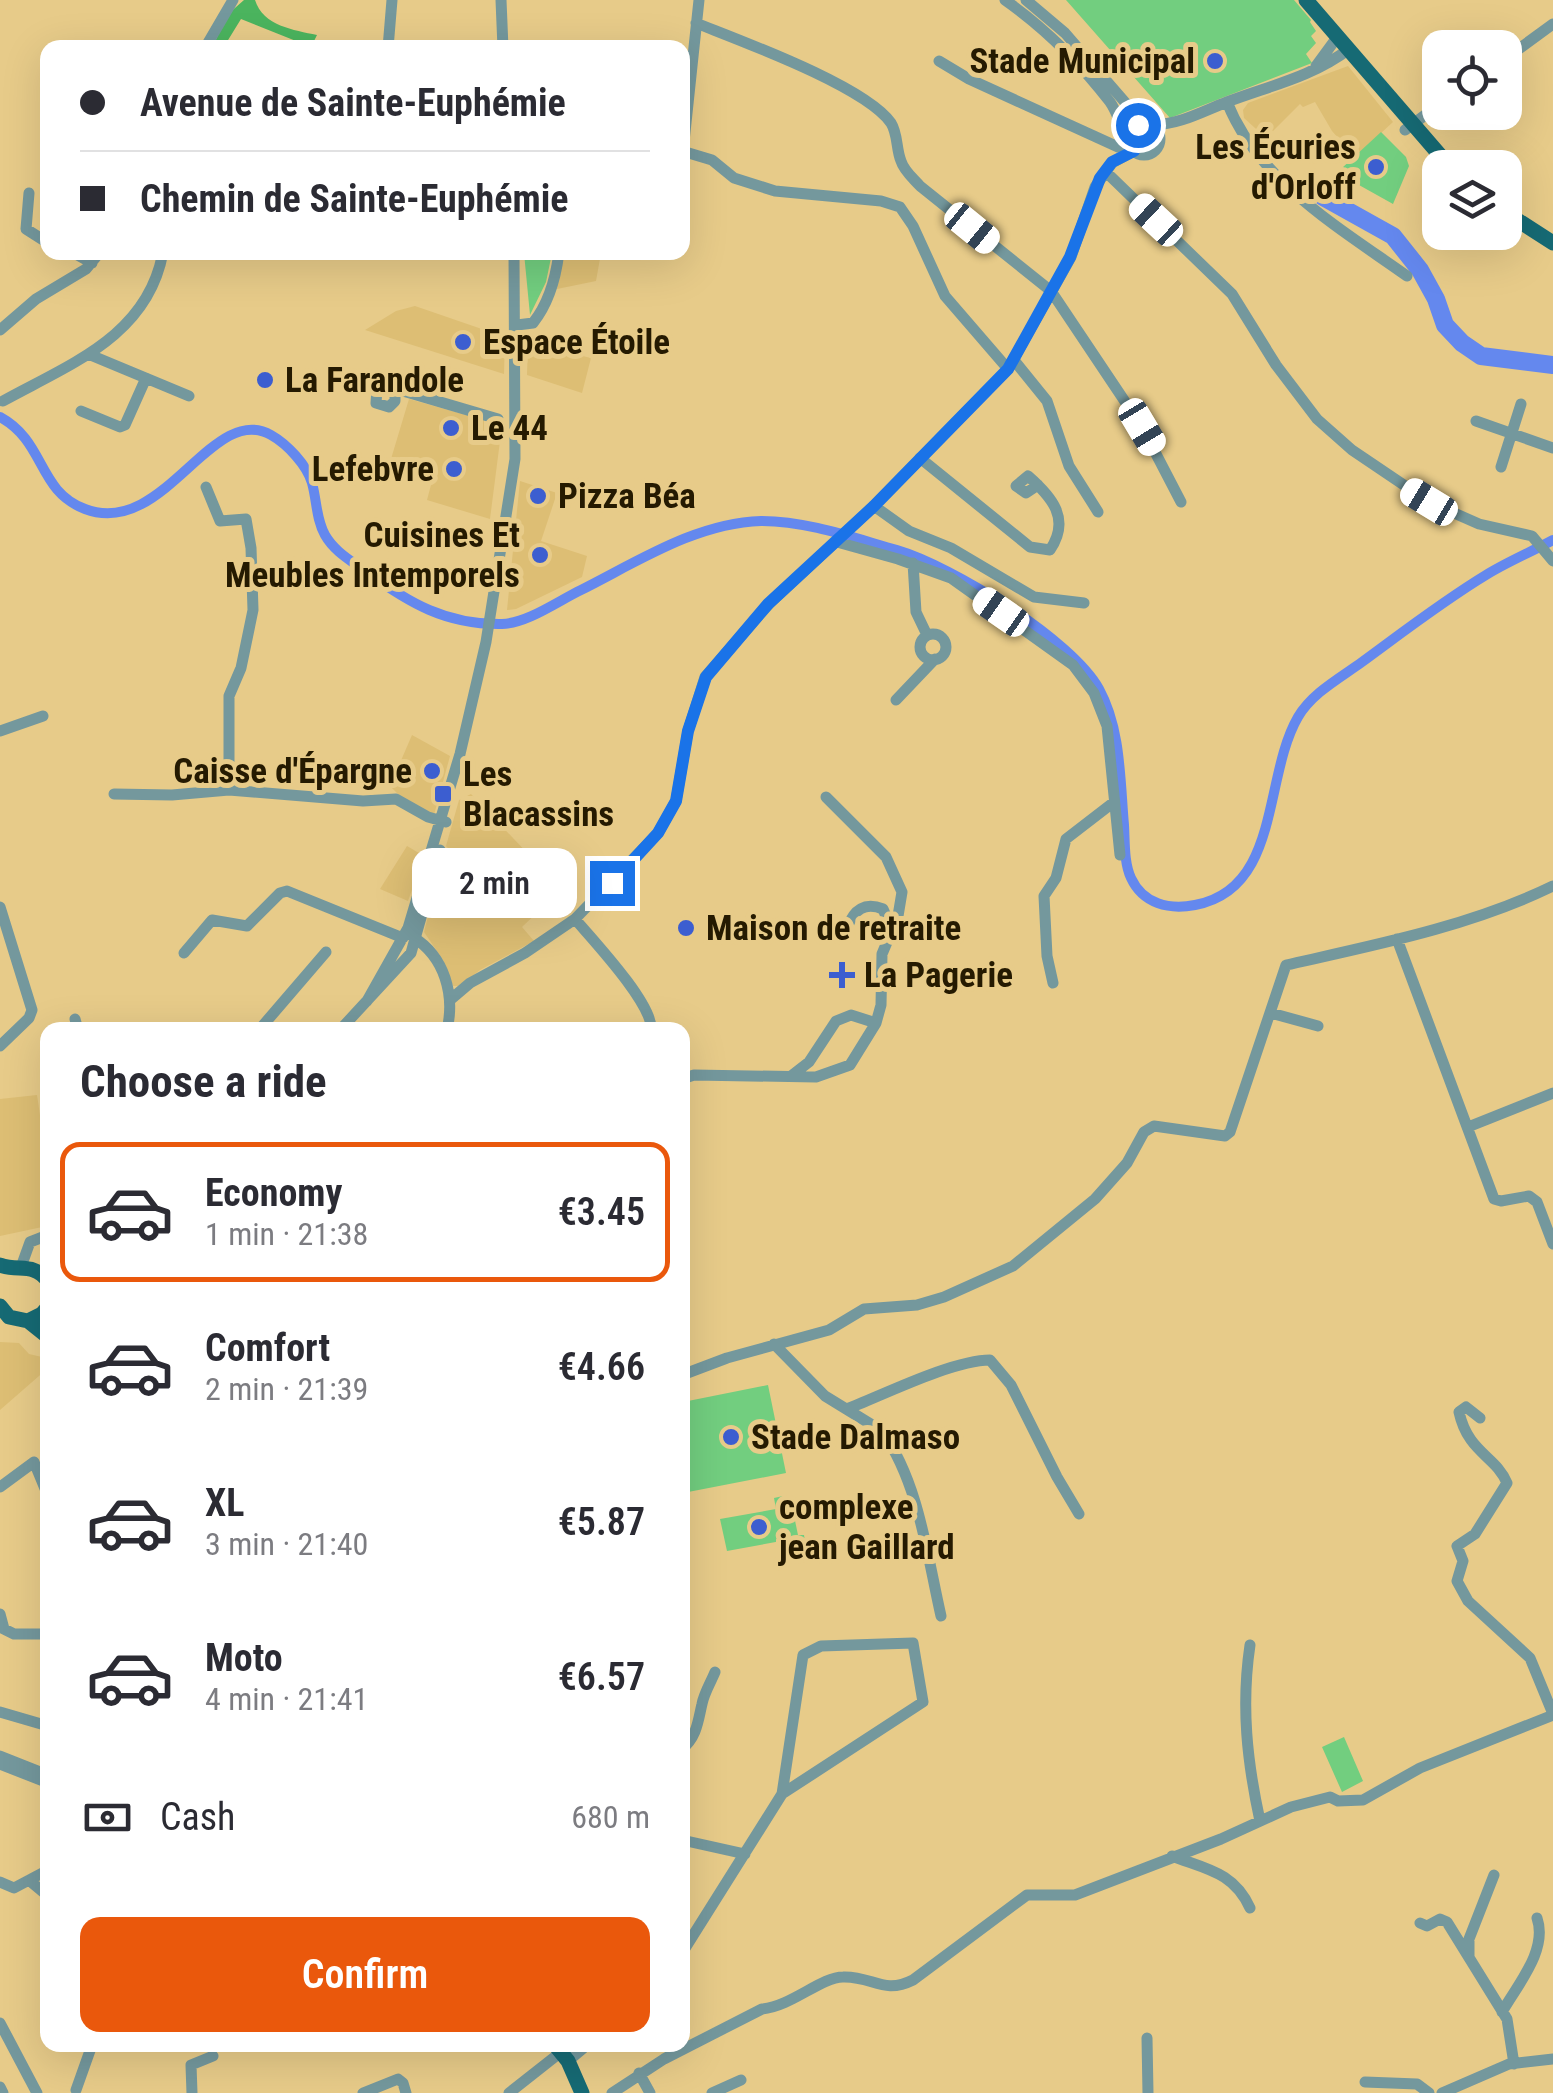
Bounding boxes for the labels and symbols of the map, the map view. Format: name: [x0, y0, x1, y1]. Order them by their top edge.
place label: Stade Municipal: [969, 41, 1195, 82]
marker: Stade Municipal: [1204, 50, 1226, 72]
route start: [1116, 103, 1161, 148]
place label: Les Écuries d'Orloff: [1195, 127, 1357, 208]
marker: Les Écuries d'Orloff: [1365, 156, 1387, 178]
car: [1124, 189, 1188, 251]
car: [939, 197, 1005, 259]
place label: Espace Étoile: [483, 322, 670, 363]
marker: Espace Étoile: [452, 331, 474, 353]
place label: La Farandole: [285, 360, 464, 401]
marker: La Farandole: [254, 369, 276, 391]
car: [1114, 394, 1170, 460]
place label: Le 44: [471, 408, 548, 449]
marker: Le 44: [440, 417, 462, 439]
place label: Lefebvre: [312, 449, 434, 490]
marker: Lefebvre: [443, 458, 465, 480]
car: [1396, 474, 1462, 530]
place label: Pizza Béa: [558, 476, 696, 517]
marker: Pizza Béa: [527, 485, 549, 507]
place label: Cuisines Et Meubles Intemporels: [225, 515, 520, 596]
marker: Cuisines Et Meubles Intemporels: [529, 544, 551, 566]
car: [968, 583, 1034, 641]
place label: Caisse d'Épargne: [173, 751, 412, 792]
place label: Les Blacassins: [463, 754, 614, 835]
marker: Caisse d'Épargne: [421, 760, 443, 782]
marker: Les Blacassins: [432, 783, 454, 805]
callout: 2 min: [412, 848, 577, 918]
route end: [590, 861, 635, 906]
place label: Maison de retraite: [706, 908, 961, 949]
marker: Maison de retraite: [675, 917, 697, 939]
place label: La Pagerie: [864, 955, 1013, 996]
marker: La Pagerie: [829, 962, 855, 988]
place label: Stade Dalmaso: [751, 1417, 960, 1458]
marker: Stade Dalmaso: [720, 1426, 742, 1448]
place label: complexe jean Gaillard: [778, 1487, 955, 1568]
marker: complexe jean Gaillard: [748, 1516, 770, 1538]

